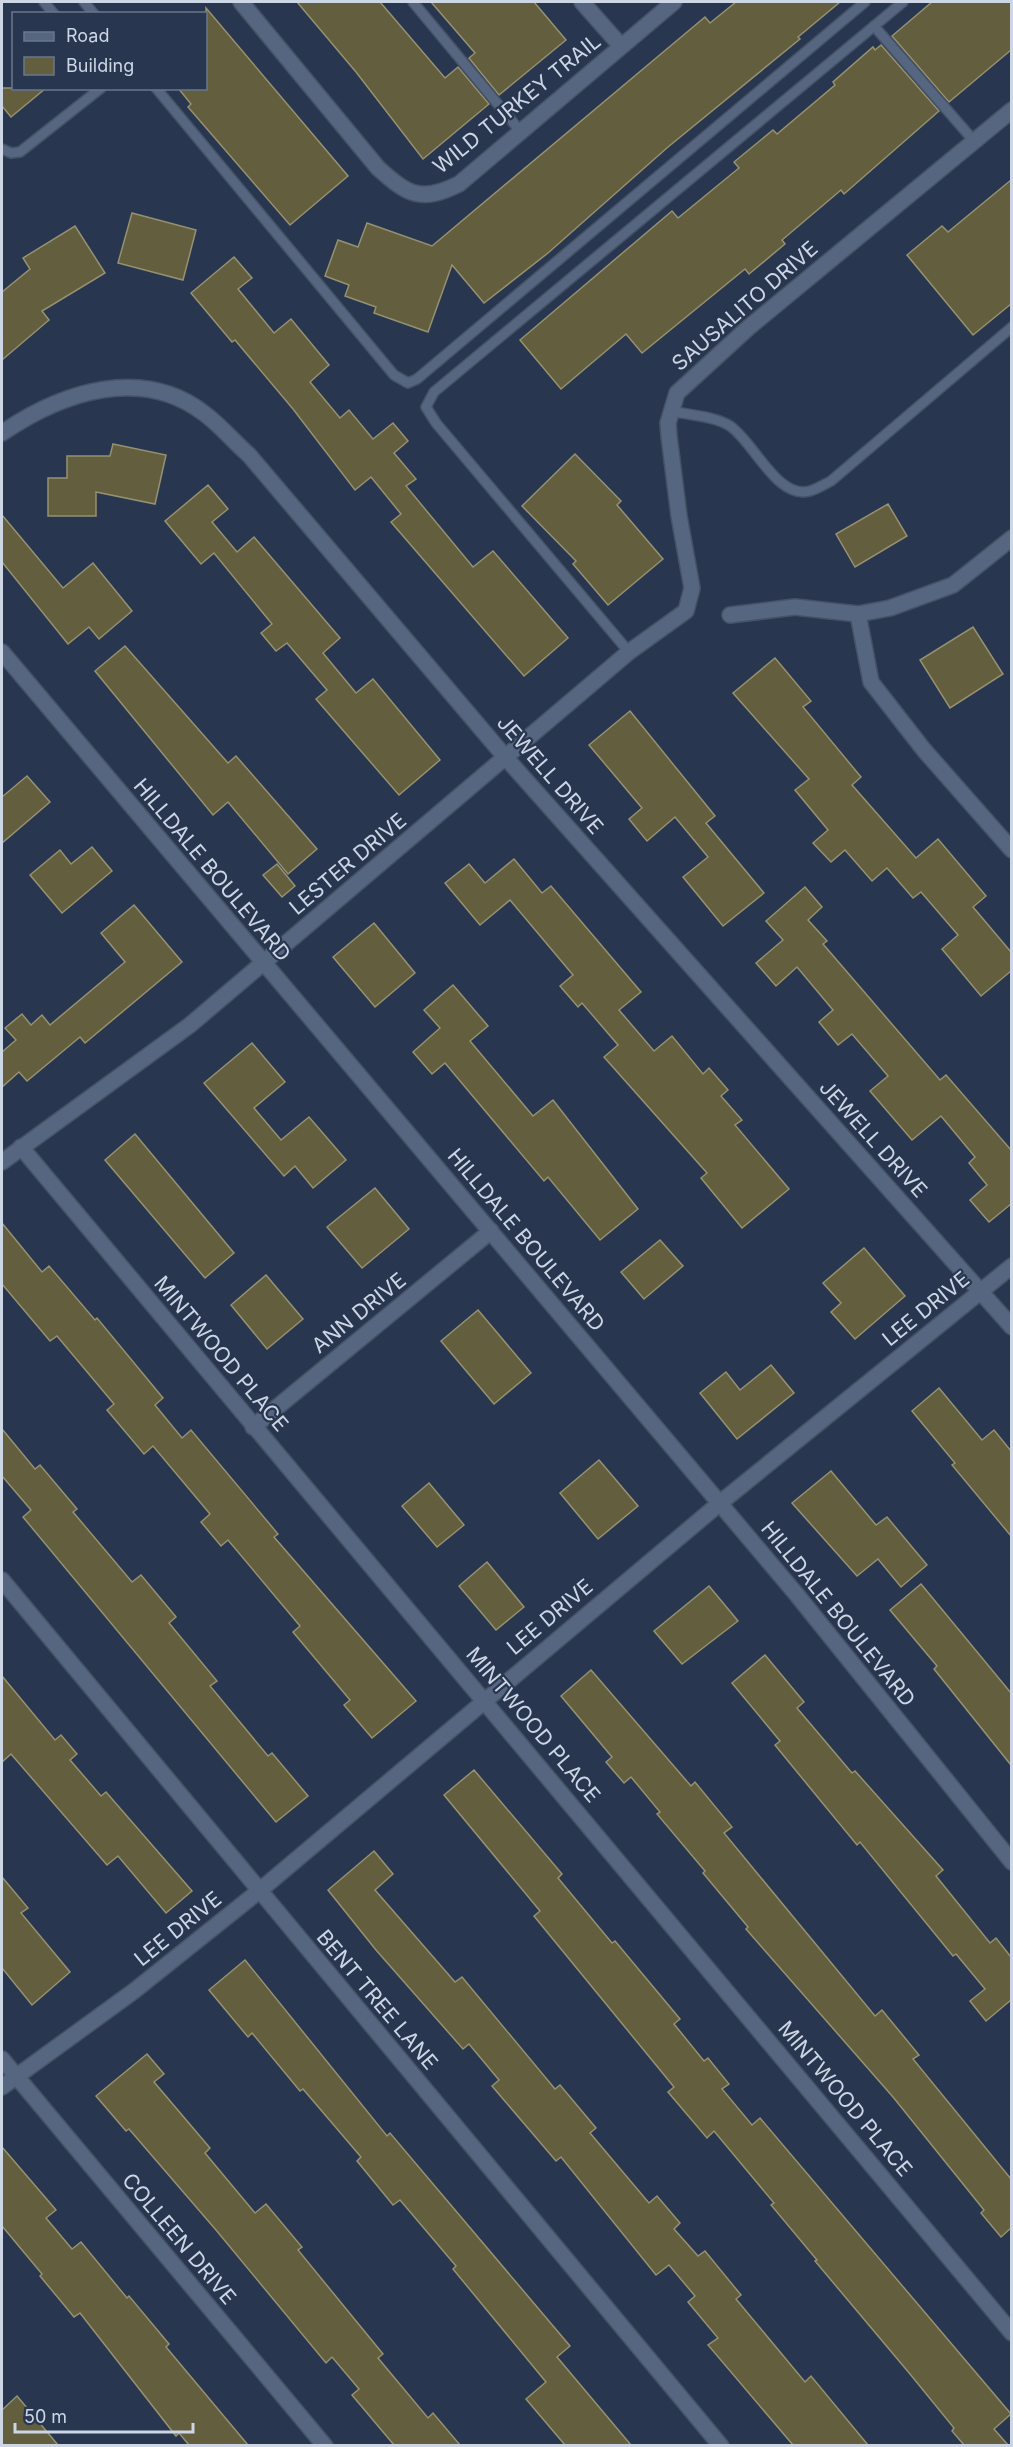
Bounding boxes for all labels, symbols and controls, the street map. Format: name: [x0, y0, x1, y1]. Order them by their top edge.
legend: [12, 12, 207, 90]
text: Road: [66, 25, 109, 46]
street label: WILD TURKEY TRAIL: [428, 28, 605, 179]
text: Building: [66, 55, 134, 76]
street label: SAUSALITO DRIVE: [667, 236, 823, 376]
street label: JEWELL DRIVE: [492, 710, 609, 839]
street label: HILLDALE BOULEVARD: [129, 773, 296, 966]
street label: LESTER DRIVE: [284, 807, 411, 920]
street label: JEWELL DRIVE: [814, 1075, 933, 1202]
street label: HILLDALE BOULEVARD: [443, 1143, 610, 1336]
street label: LEE DRIVE: [877, 1266, 974, 1351]
street label: ANN DRIVE: [307, 1267, 411, 1358]
street label: MINTWOOD PLACE: [149, 1271, 294, 1436]
street label: HILLDALE BOULEVARD: [756, 1516, 921, 1711]
street label: LEE DRIVE: [502, 1573, 598, 1660]
street label: MINTWOOD PLACE: [461, 1642, 606, 1807]
street label: LEE DRIVE: [129, 1886, 226, 1971]
street label: BENT TREE LANE: [312, 1925, 443, 2075]
street label: MINTWOOD PLACE: [773, 2016, 918, 2181]
street label: COLLEEN DRIVE: [117, 2168, 242, 2309]
scale bar: [15, 2396, 194, 2434]
text: 50 m: [24, 2406, 67, 2427]

